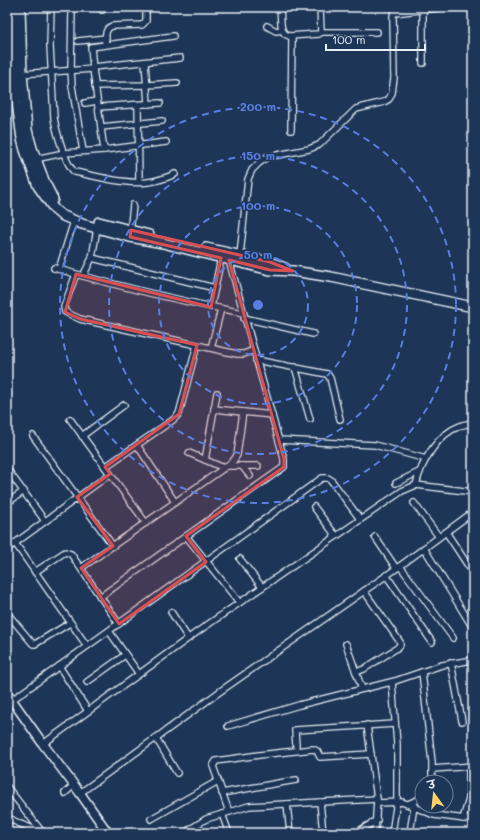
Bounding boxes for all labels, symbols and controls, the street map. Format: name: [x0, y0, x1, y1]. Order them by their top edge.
scale bar: [326, 26, 425, 52]
text: 100 m: [332, 31, 366, 47]
text: 200 m: [240, 98, 276, 114]
text: 150 m: [241, 147, 275, 163]
text: 100 m: [241, 197, 275, 213]
text: 50 m: [244, 246, 272, 262]
centre of rings: [251, 298, 265, 312]
north arrow: [414, 774, 454, 814]
text: उ: [425, 775, 438, 792]

